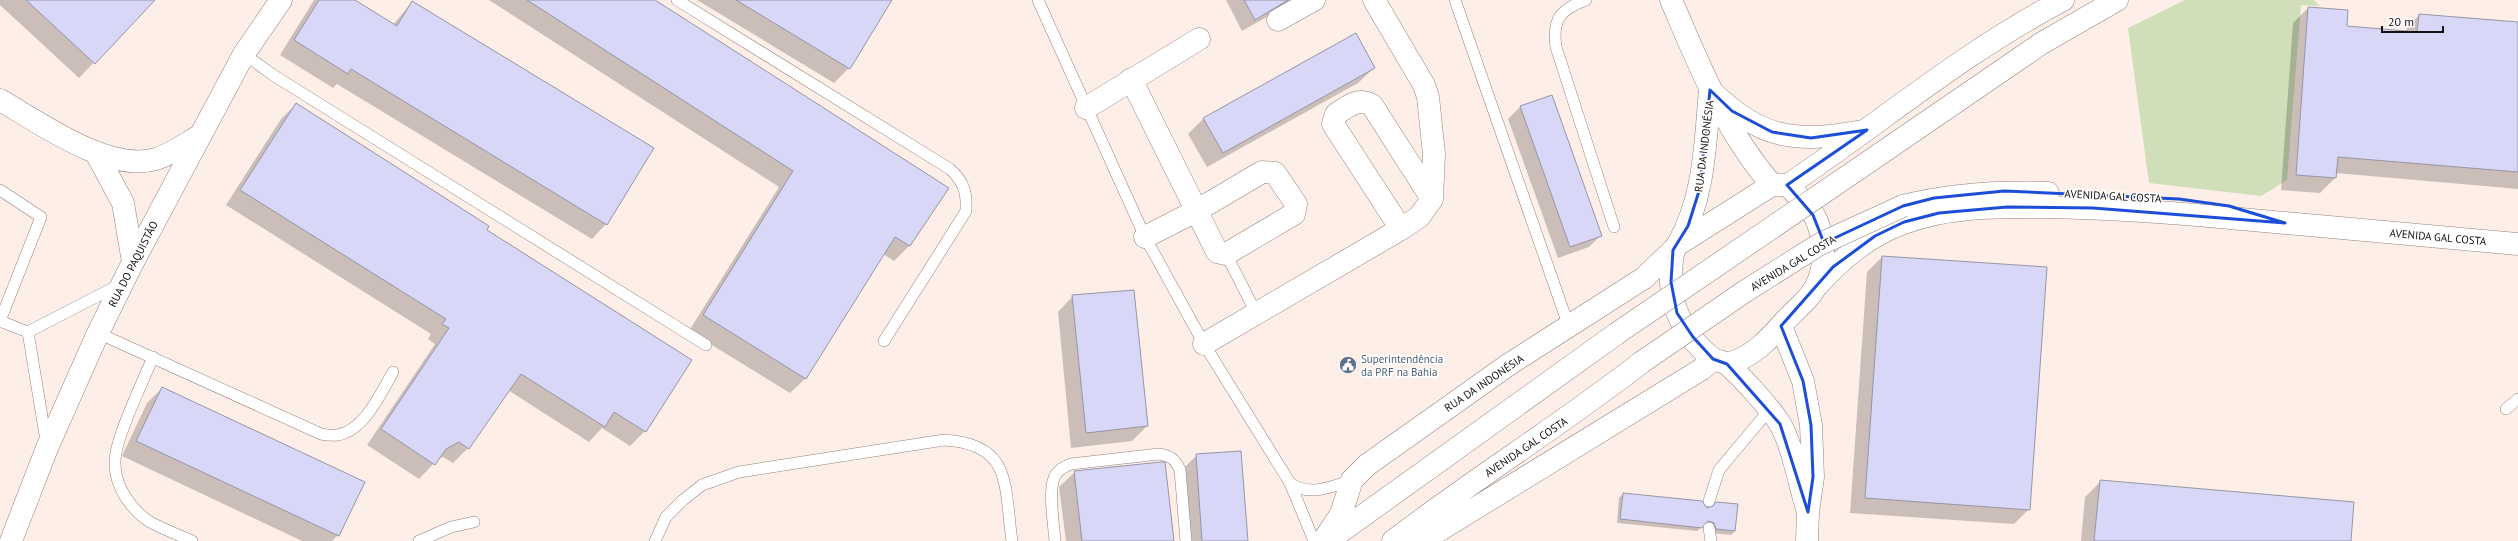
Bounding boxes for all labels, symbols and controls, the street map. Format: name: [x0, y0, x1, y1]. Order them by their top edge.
scale bar: [2382, 8, 2443, 34]
text: 20 m: [2388, 14, 2414, 29]
street label: RUA DA INDONÉSIA: [1691, 99, 1717, 193]
street label: AVENIDA GAL COSTA: [2064, 186, 2162, 206]
street label: RUA DO PAQUISTÃO: [105, 219, 161, 309]
street label: AVENIDA GAL COSTA: [2389, 226, 2487, 248]
street label: AVENIDA GAL COSTA: [1748, 232, 1839, 294]
street label: RUA DA INDONÉSIA: [1442, 351, 1527, 415]
place label: Superintendência da PRF na Bahia: [1361, 352, 1443, 379]
public building icon: Superintendência da PRF na Bahia: [1338, 355, 1358, 375]
street label: AVENIDA GAL COSTA: [1482, 414, 1571, 480]

